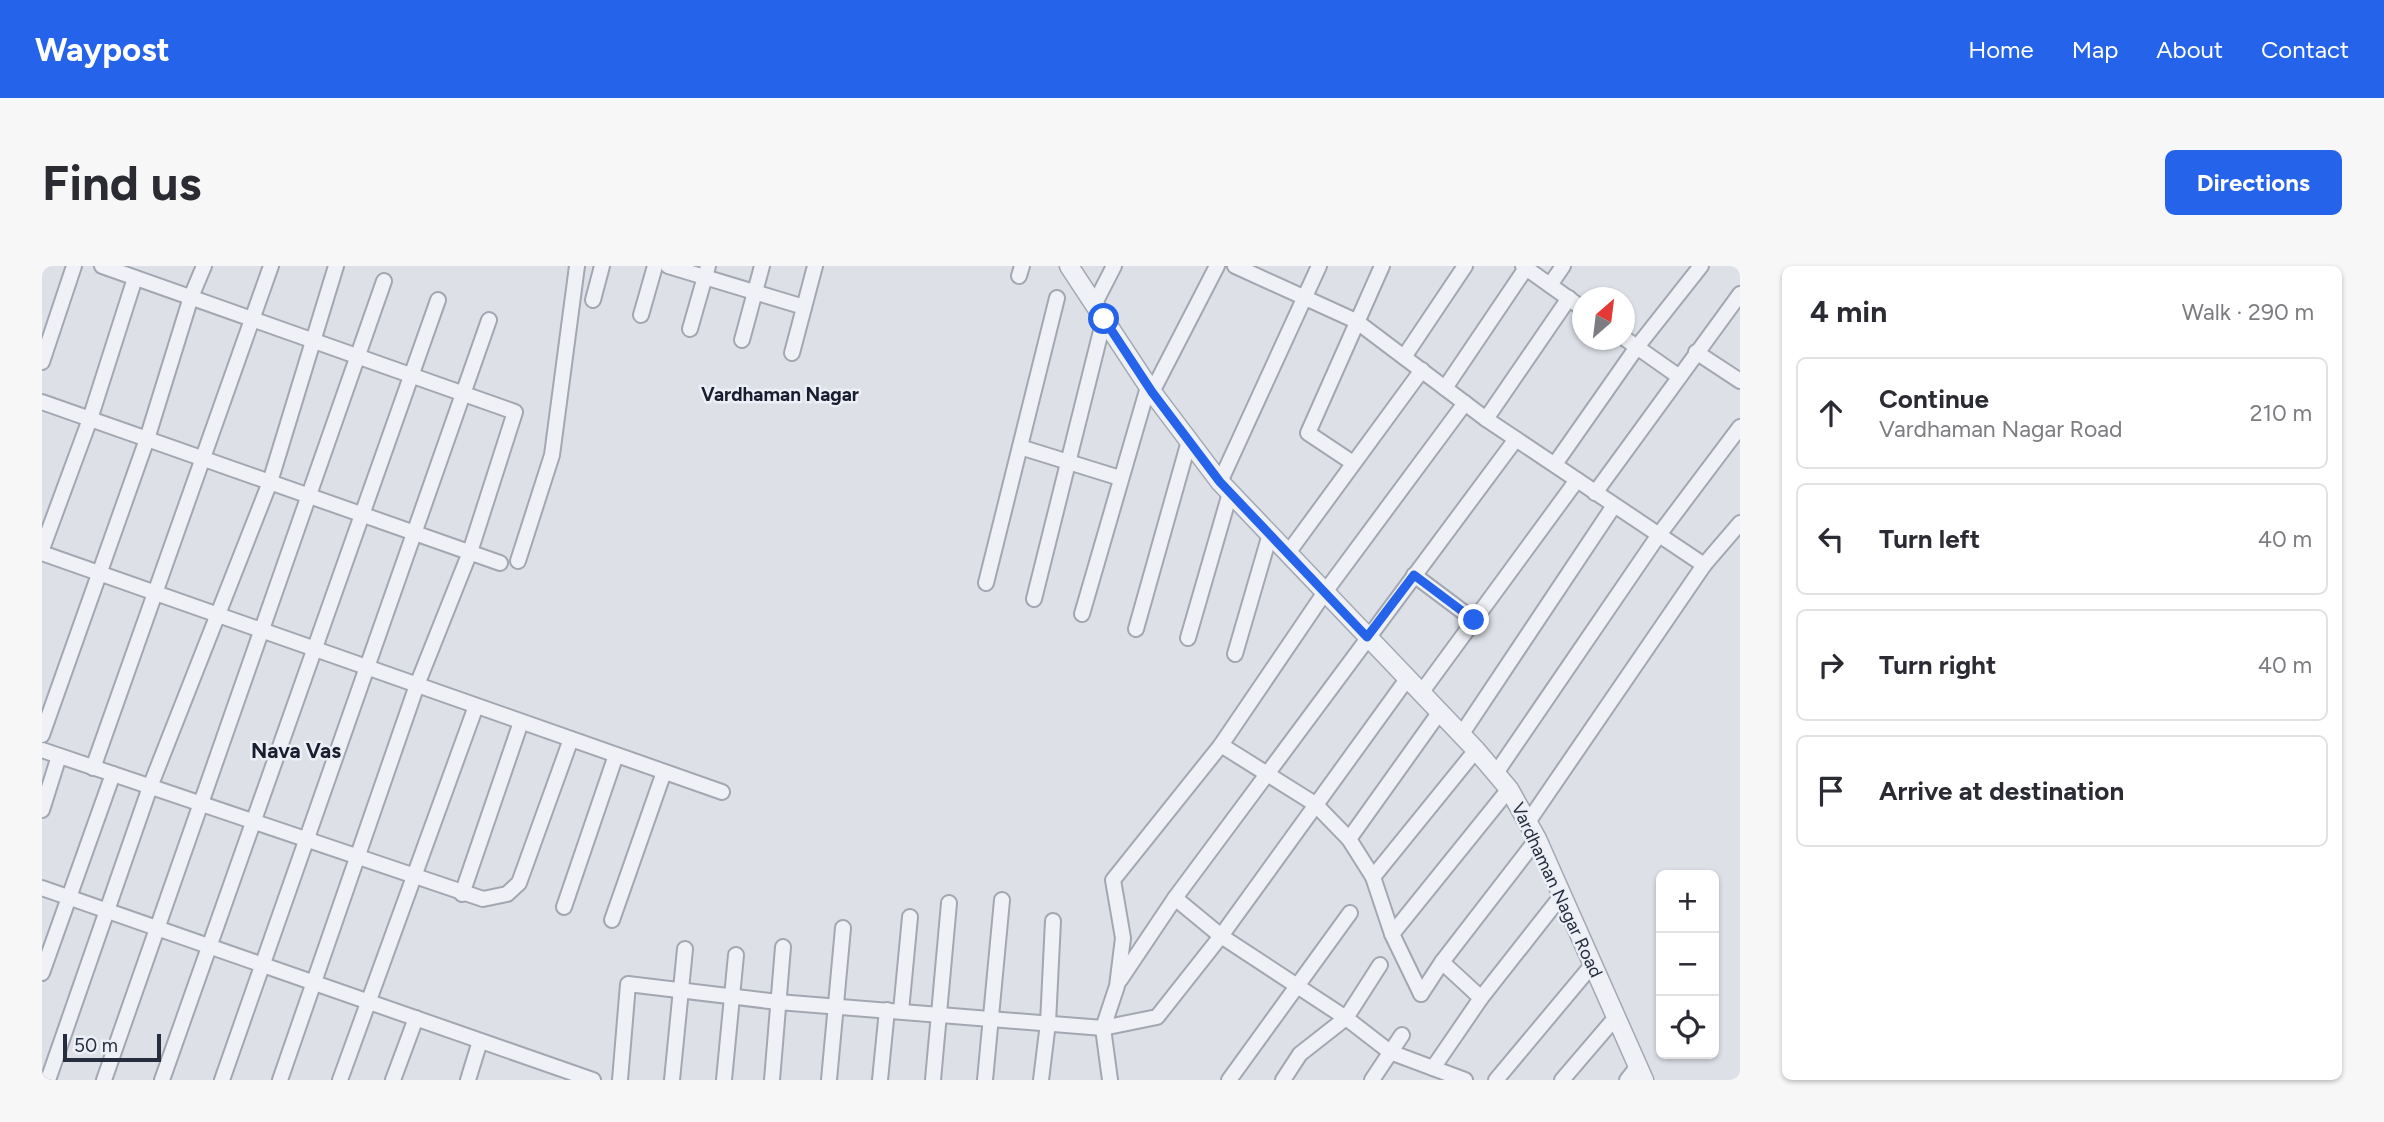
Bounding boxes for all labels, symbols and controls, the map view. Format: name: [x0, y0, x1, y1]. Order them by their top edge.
text: Waypost: [35, 30, 170, 69]
text: Home: [1968, 35, 2034, 64]
text: Map: [2072, 35, 2118, 64]
text: About: [2156, 35, 2223, 64]
text: Contact: [2261, 35, 2349, 64]
button: Directions: [2165, 150, 2342, 215]
text: Find us: [42, 153, 201, 212]
north arrow: [1572, 287, 1635, 350]
text: 4 min: [1810, 293, 1887, 330]
text: Walk · 290 m: [2182, 298, 2314, 326]
route start: [1088, 303, 1119, 334]
district label: Vardhaman Nagar: [701, 383, 859, 406]
text: Continue: [1879, 383, 1989, 415]
icon: ahead: [1812, 394, 1850, 432]
text: 210 m: [2250, 399, 2312, 427]
text: Vardhaman Nagar Road: [1879, 415, 2123, 443]
icon: left: [1812, 520, 1850, 558]
text: Turn left: [1879, 523, 1980, 555]
text: 40 m: [2258, 525, 2312, 553]
route end: [1458, 604, 1489, 635]
icon: right: [1812, 646, 1850, 684]
text: Turn right: [1879, 649, 1996, 681]
text: 40 m: [2258, 651, 2312, 679]
district label: Nava Vas: [251, 738, 341, 763]
icon: arrive: [1812, 772, 1850, 810]
text: Arrive at destination: [1879, 775, 2124, 807]
street label: Vardhaman Nagar Road: [1507, 799, 1607, 981]
map controls: [1656, 870, 1719, 1059]
button: +: [1656, 870, 1719, 933]
button: −: [1656, 933, 1719, 996]
button: locate: [1656, 996, 1719, 1059]
scale bar: [63, 1031, 161, 1063]
text: 50 m: [74, 1034, 118, 1057]

